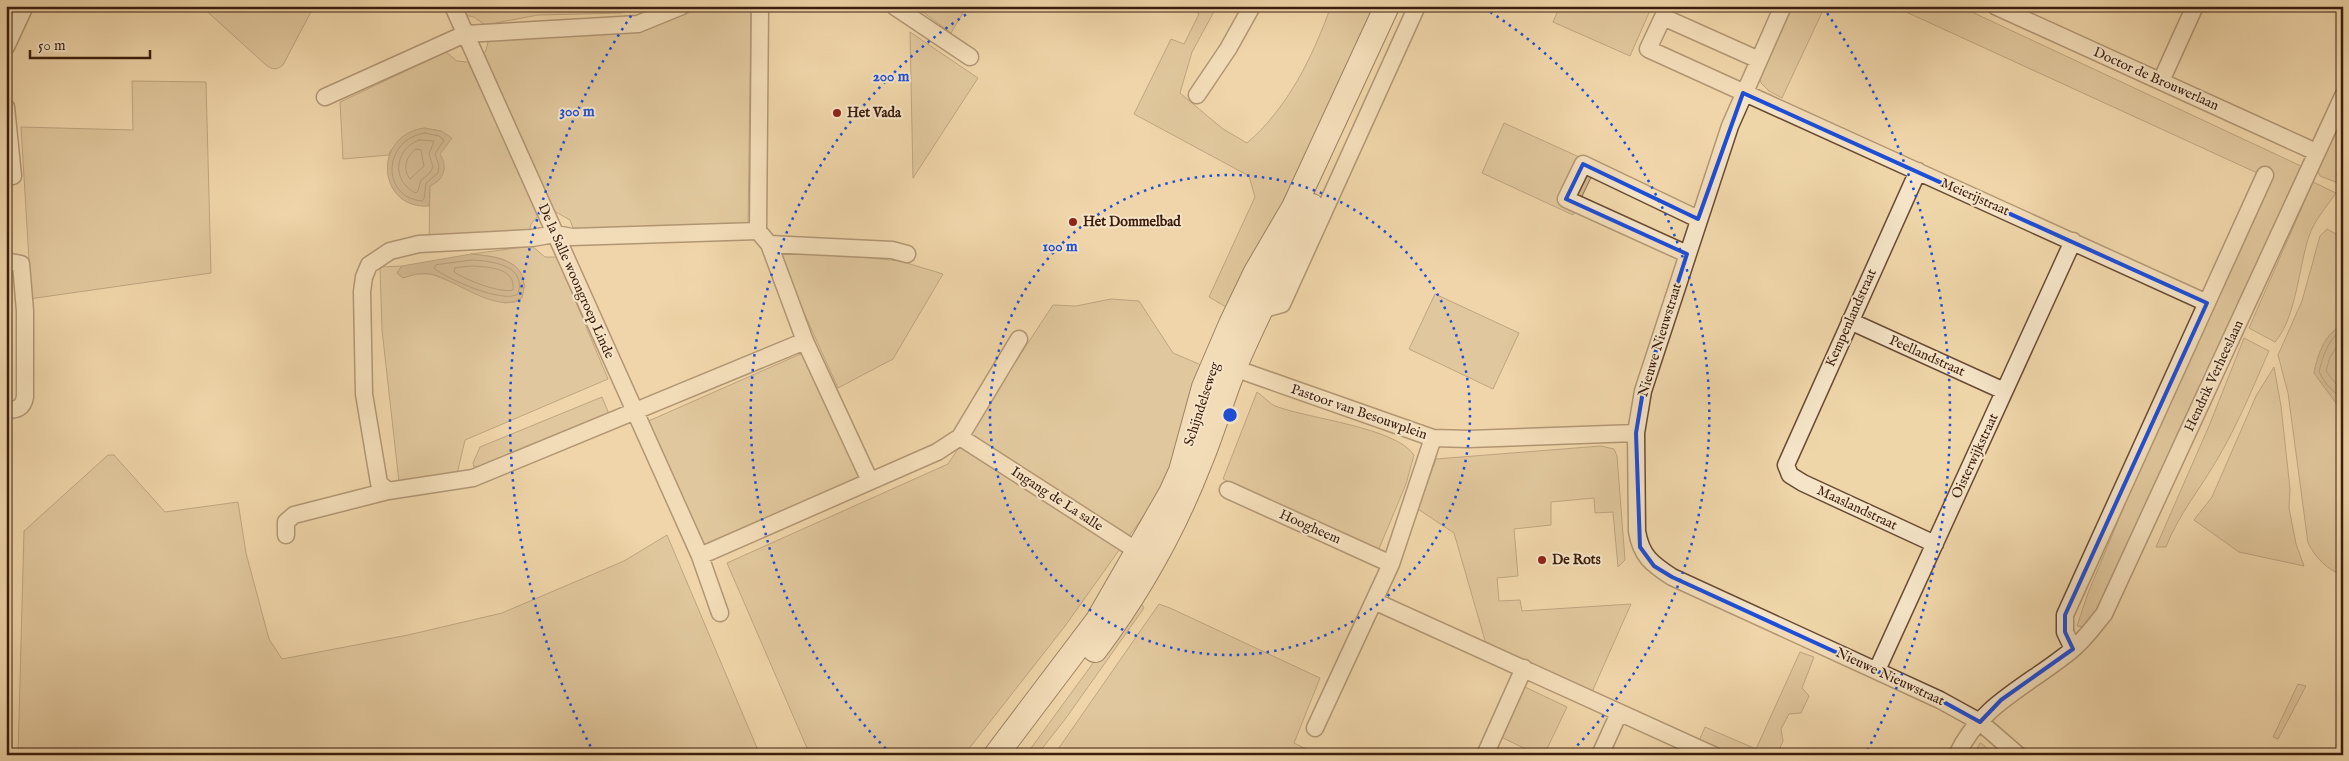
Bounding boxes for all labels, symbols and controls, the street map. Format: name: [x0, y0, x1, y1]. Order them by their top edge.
scale bar: [30, 28, 150, 60]
text: 50 m: [38, 36, 66, 55]
street label: Doctor de Brouwerlaan: [2090, 43, 2222, 115]
text: 200 m: [873, 67, 910, 86]
text: 300 m: [559, 102, 595, 121]
place label: Het Vada: [847, 104, 902, 122]
marker: Het Vada: [831, 107, 843, 119]
street label: Meierijstraat: [1938, 174, 2012, 220]
street label: De la Salle woongroep Linde: [534, 201, 619, 362]
place label: Het Dommelbad: [1083, 213, 1181, 231]
marker: Het Dommelbad: [1067, 216, 1079, 228]
text: 100 m: [1042, 237, 1078, 256]
street label: Kempenlandstraat: [1821, 266, 1881, 370]
street label: Nieuwe Nieuwstraat: [1634, 281, 1686, 399]
street label: Hendrik Verheeslaan: [2180, 317, 2248, 435]
street label: Peellandstraat: [1886, 331, 1968, 381]
street label: Schijndelseweg: [1180, 359, 1224, 448]
street label: Pastoor van Besouwplein: [1288, 380, 1430, 444]
centre of rings: [1221, 406, 1239, 424]
street label: Oisterwijkstraat: [1947, 410, 2003, 502]
street label: Ingang de La salle: [1008, 463, 1107, 536]
street label: Maaslandstraat: [1814, 482, 1900, 535]
street label: Hoogheem: [1276, 505, 1344, 549]
place label: De Rots: [1552, 551, 1601, 569]
marker: De Rots: [1536, 554, 1548, 566]
street label: Nieuwe Nieuwstraat: [1833, 644, 1948, 710]

